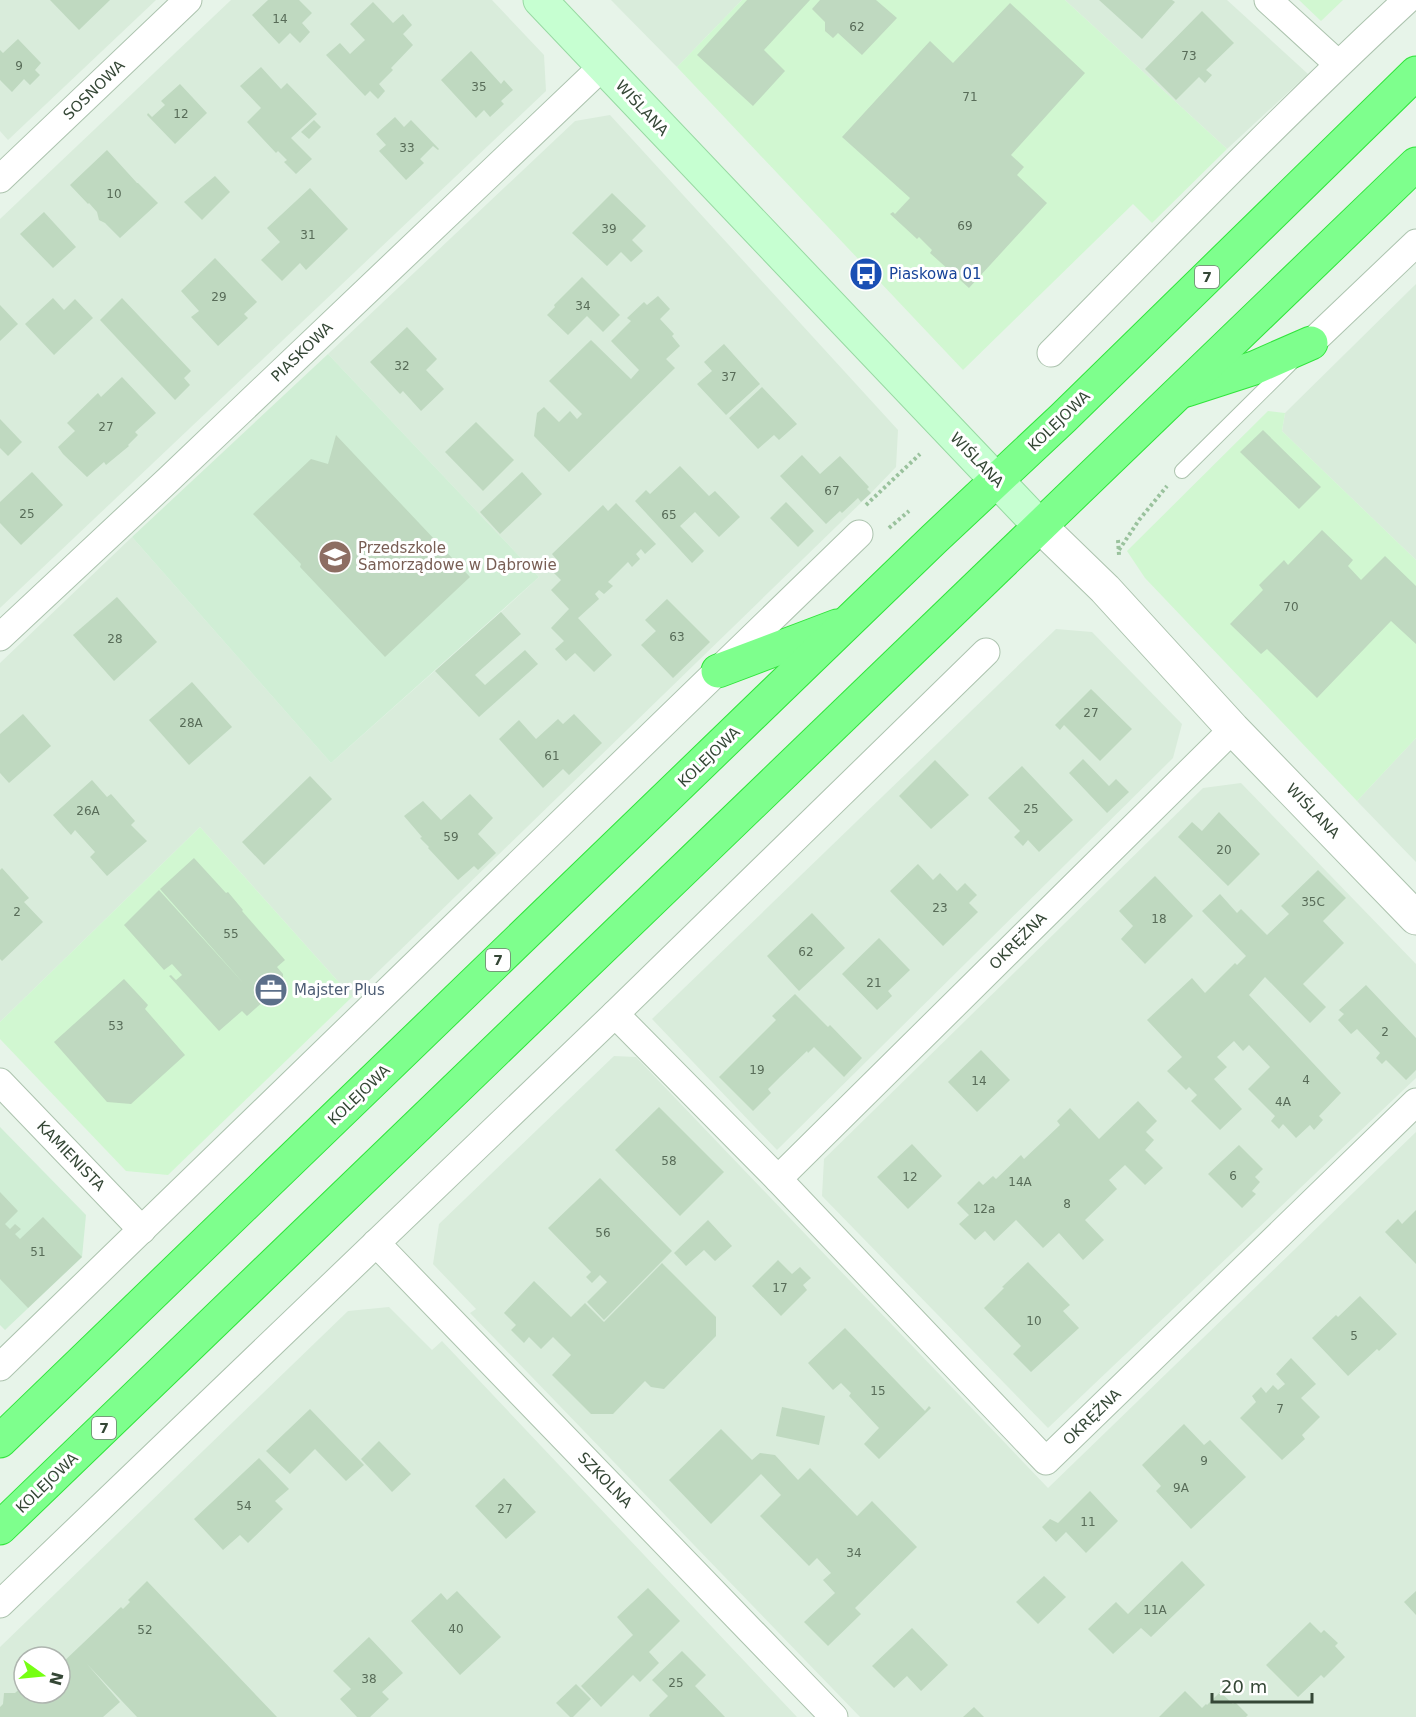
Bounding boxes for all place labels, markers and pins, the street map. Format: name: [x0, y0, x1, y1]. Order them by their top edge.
bus stop icon: Piaskowa 01: [848, 256, 884, 292]
place label: Piaskowa 01: [889, 265, 982, 283]
school or university icon: Przedszkole Samorządowe w Dąbrowie: [317, 539, 353, 575]
place label: Przedszkole Samorządowe w Dąbrowie: [358, 539, 557, 574]
office icon: Majster Plus: [253, 972, 289, 1008]
place label: Majster Plus: [294, 981, 385, 999]

